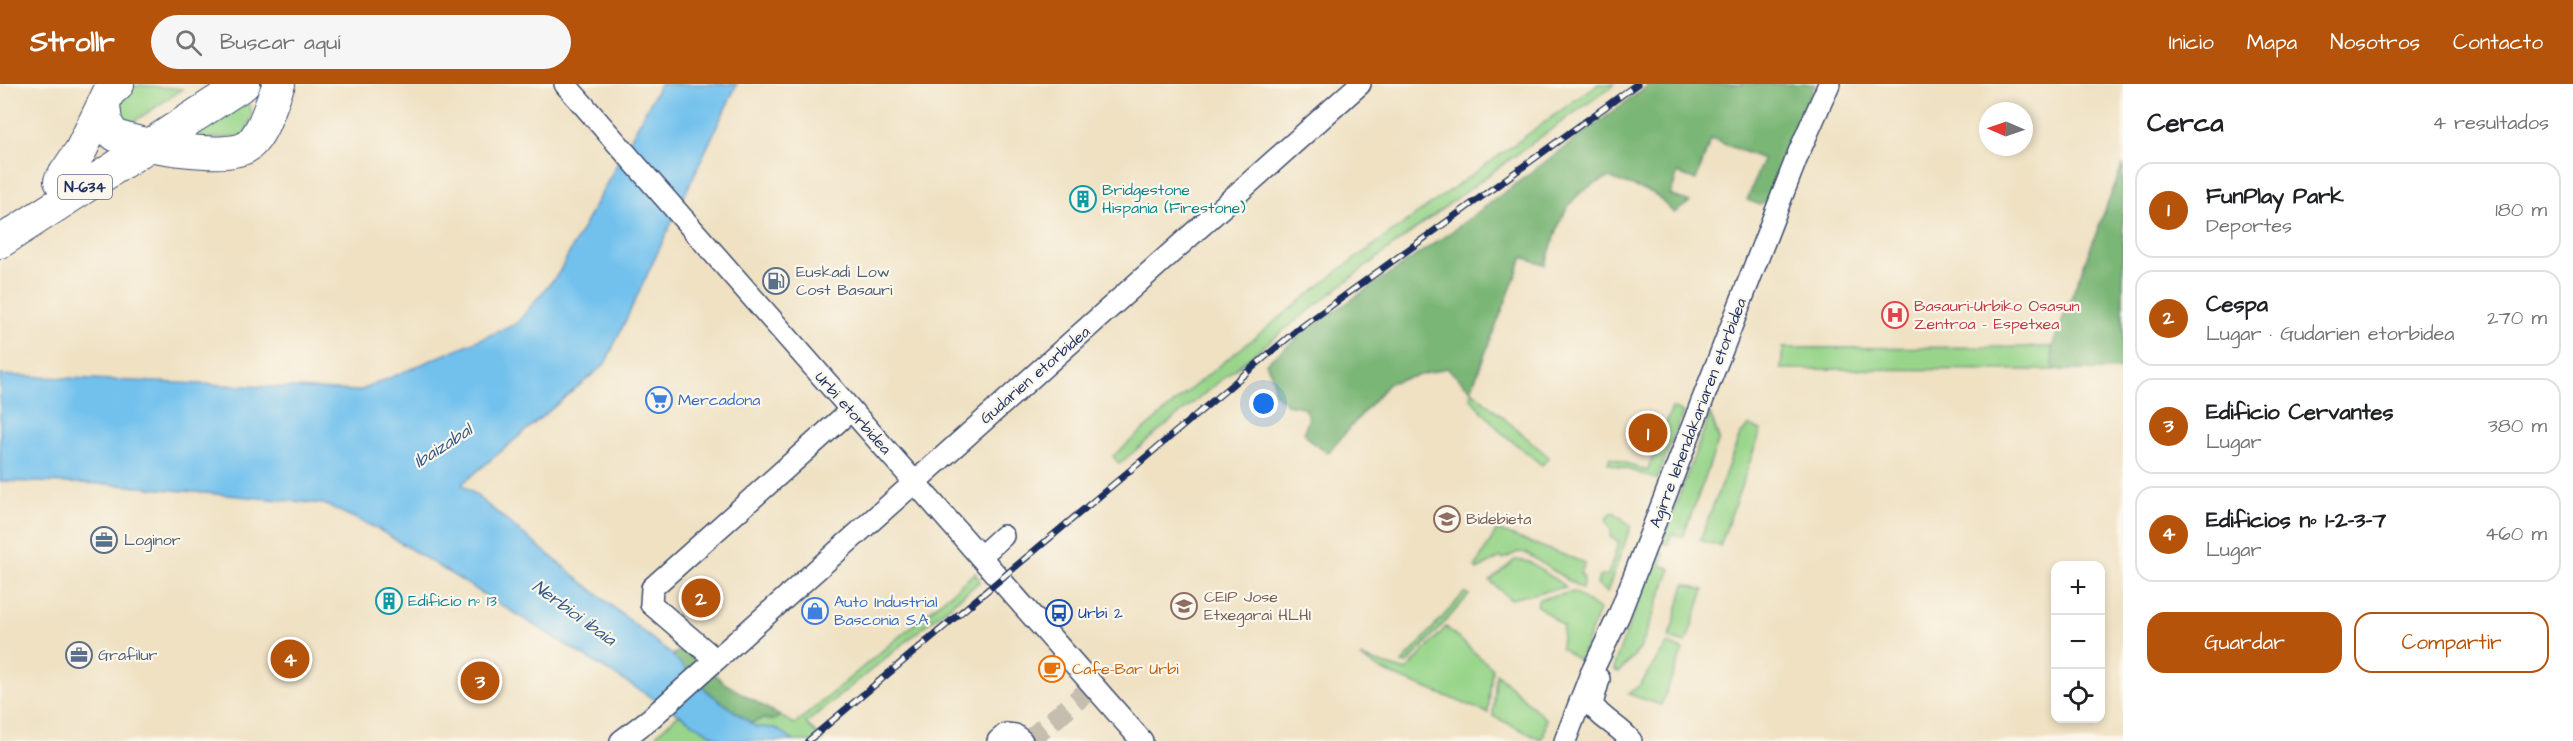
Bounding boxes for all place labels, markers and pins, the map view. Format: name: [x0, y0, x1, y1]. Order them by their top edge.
place label: Bridgestone Hispania (Firestone): [1102, 179, 1246, 219]
building icon: Bridgestone Hispania (Firestone): [1068, 184, 1098, 214]
place label: Euskadi Low Cost Basauri: [796, 261, 893, 301]
fuel station icon: Euskadi Low Cost Basauri: [761, 266, 791, 296]
place label: Basauri-Urbiko Osasun Zentroa - Espetxea: [1914, 295, 2080, 335]
hospital icon: Basauri-Urbiko Osasun Zentroa - Espetxea: [1880, 300, 1910, 330]
supermarket icon: Mercadona: [644, 385, 674, 415]
place label: Mercadona: [678, 389, 760, 411]
pin: 1: [1628, 410, 1668, 456]
school or university icon: Bidebieta: [1432, 504, 1462, 534]
place label: Bidebieta: [1466, 508, 1531, 530]
office icon: Loginor: [89, 525, 119, 555]
place label: Loginor: [124, 529, 181, 552]
pin: 2: [682, 576, 720, 620]
building icon: Edificio nº 13: [374, 586, 404, 616]
place label: CEIP Jose Etxegarai HLHI: [1204, 586, 1311, 627]
place label: Edificio nº 13: [408, 590, 497, 612]
place label: Auto Industrial Basconia S.A: [834, 591, 937, 631]
school or university icon: CEIP Jose Etxegarai HLHI: [1169, 591, 1199, 621]
shop icon: Auto Industrial Basconia S.A: [800, 596, 830, 626]
bus stop icon: Urbi 2: [1044, 598, 1074, 628]
place label: Urbi 2: [1078, 602, 1123, 624]
pin: 4: [270, 636, 310, 682]
office icon: Grafilur: [64, 640, 94, 670]
place label: Grafilur: [98, 644, 158, 666]
cafe icon: Cafe-Bar Urbi: [1037, 654, 1067, 684]
pin: 3: [460, 658, 500, 704]
place label: Cafe-Bar Urbi: [1072, 658, 1179, 680]

